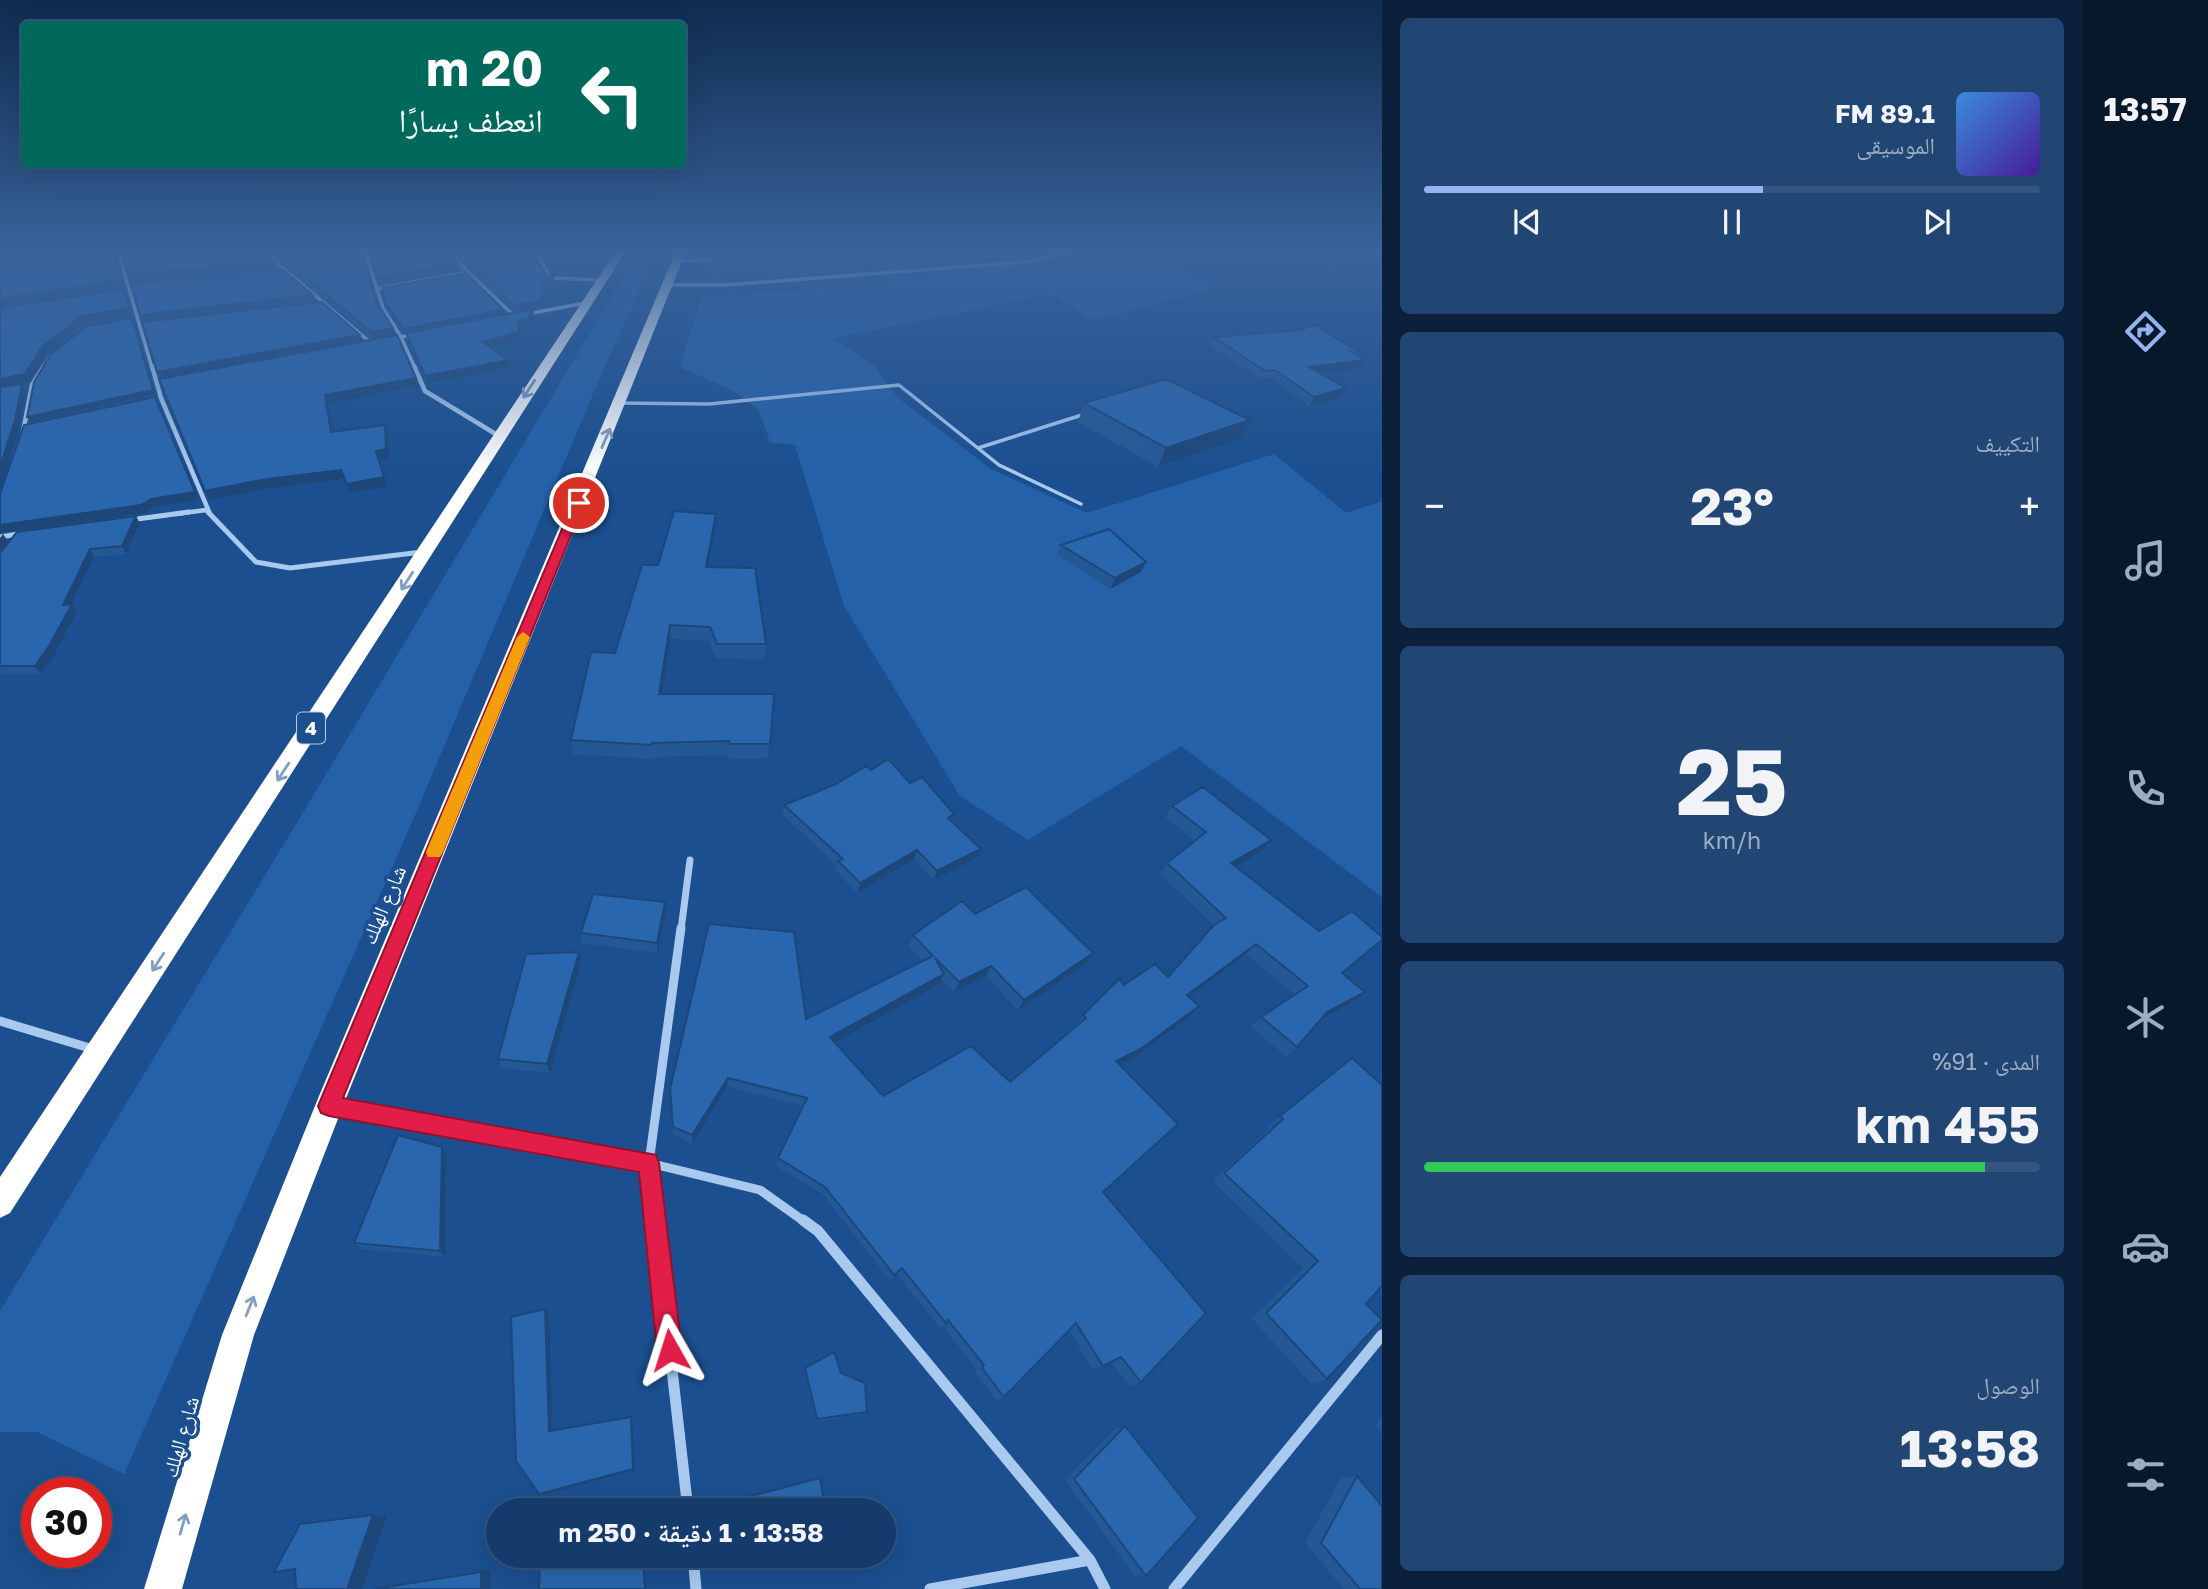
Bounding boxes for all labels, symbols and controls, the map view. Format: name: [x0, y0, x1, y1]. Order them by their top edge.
text: 20 m: [426, 38, 543, 97]
icon: left: [567, 49, 658, 140]
text: 13:57: [2103, 90, 2187, 128]
text: 89.1 FM: [1835, 98, 1935, 129]
text: انعطف يسارًا: [399, 101, 543, 139]
text: الموسيقى: [1856, 131, 1935, 159]
icon: previous: [1508, 203, 1546, 241]
icon: pause: [1713, 203, 1751, 241]
icon: next: [1918, 203, 1956, 241]
icon: directions: [2121, 307, 2170, 356]
one-way arrow: [522, 379, 536, 399]
one-way arrow: [600, 428, 613, 450]
text: التكييف: [1975, 429, 2040, 457]
pin: [549, 473, 609, 533]
text: 23°: [1690, 474, 1774, 536]
text: −: [1424, 483, 1445, 528]
text: +: [2019, 483, 2040, 528]
icon: arrive: [560, 484, 598, 522]
icon: music: [2121, 536, 2170, 585]
one-way arrow: [400, 571, 414, 591]
road number: 4: [297, 712, 325, 744]
text: 25: [1676, 726, 1788, 835]
one-way arrow: [275, 761, 289, 781]
icon: phone: [2121, 764, 2170, 813]
text: km/h: [1703, 826, 1761, 854]
street label: شارع الهلك: [355, 861, 412, 948]
one-way arrow: [151, 952, 165, 971]
icon: climate: [2121, 993, 2170, 1042]
text: المدى · 91%: [1932, 1047, 2040, 1075]
text: 455 km: [1855, 1092, 2040, 1154]
icon: car: [2121, 1222, 2170, 1271]
one-way arrow: [244, 1296, 257, 1318]
position arrow: [633, 1313, 707, 1387]
text: الوصول: [1976, 1371, 2040, 1399]
street label: شارع الهلك: [156, 1393, 205, 1481]
text: 13:58: [1900, 1416, 2040, 1478]
icon: filters: [2121, 1450, 2170, 1499]
speed limit sign: 30: [21, 1477, 112, 1568]
one-way arrow: [177, 1513, 190, 1535]
text: 13:58 · 1 دقيقة · 250 m: [558, 1517, 824, 1548]

